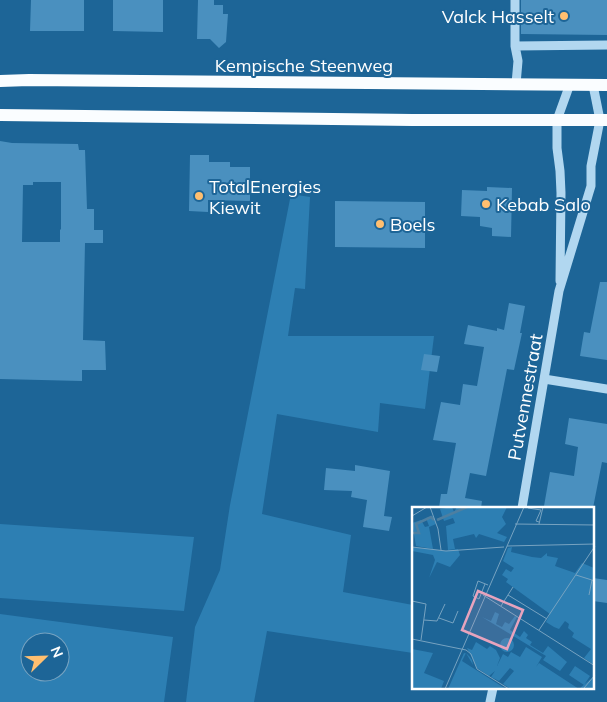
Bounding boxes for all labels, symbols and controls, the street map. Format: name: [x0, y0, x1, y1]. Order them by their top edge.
place label: Valck Hasselt: [442, 5, 554, 28]
marker: Valck Hasselt: [558, 10, 570, 22]
street label: Kempische Steenweg: [215, 54, 393, 77]
place label: TotalEnergies Kiewit: [209, 175, 321, 219]
marker: TotalEnergies Kiewit: [193, 190, 205, 202]
place label: Kebab Salo: [496, 193, 591, 216]
marker: Kebab Salo: [480, 198, 492, 210]
place label: Boels: [390, 213, 436, 236]
marker: Boels: [374, 218, 386, 230]
street label: Putvennestraat: [503, 332, 547, 462]
inset map: [412, 507, 594, 690]
north arrow: [20, 632, 70, 682]
text: N: [47, 644, 67, 660]

